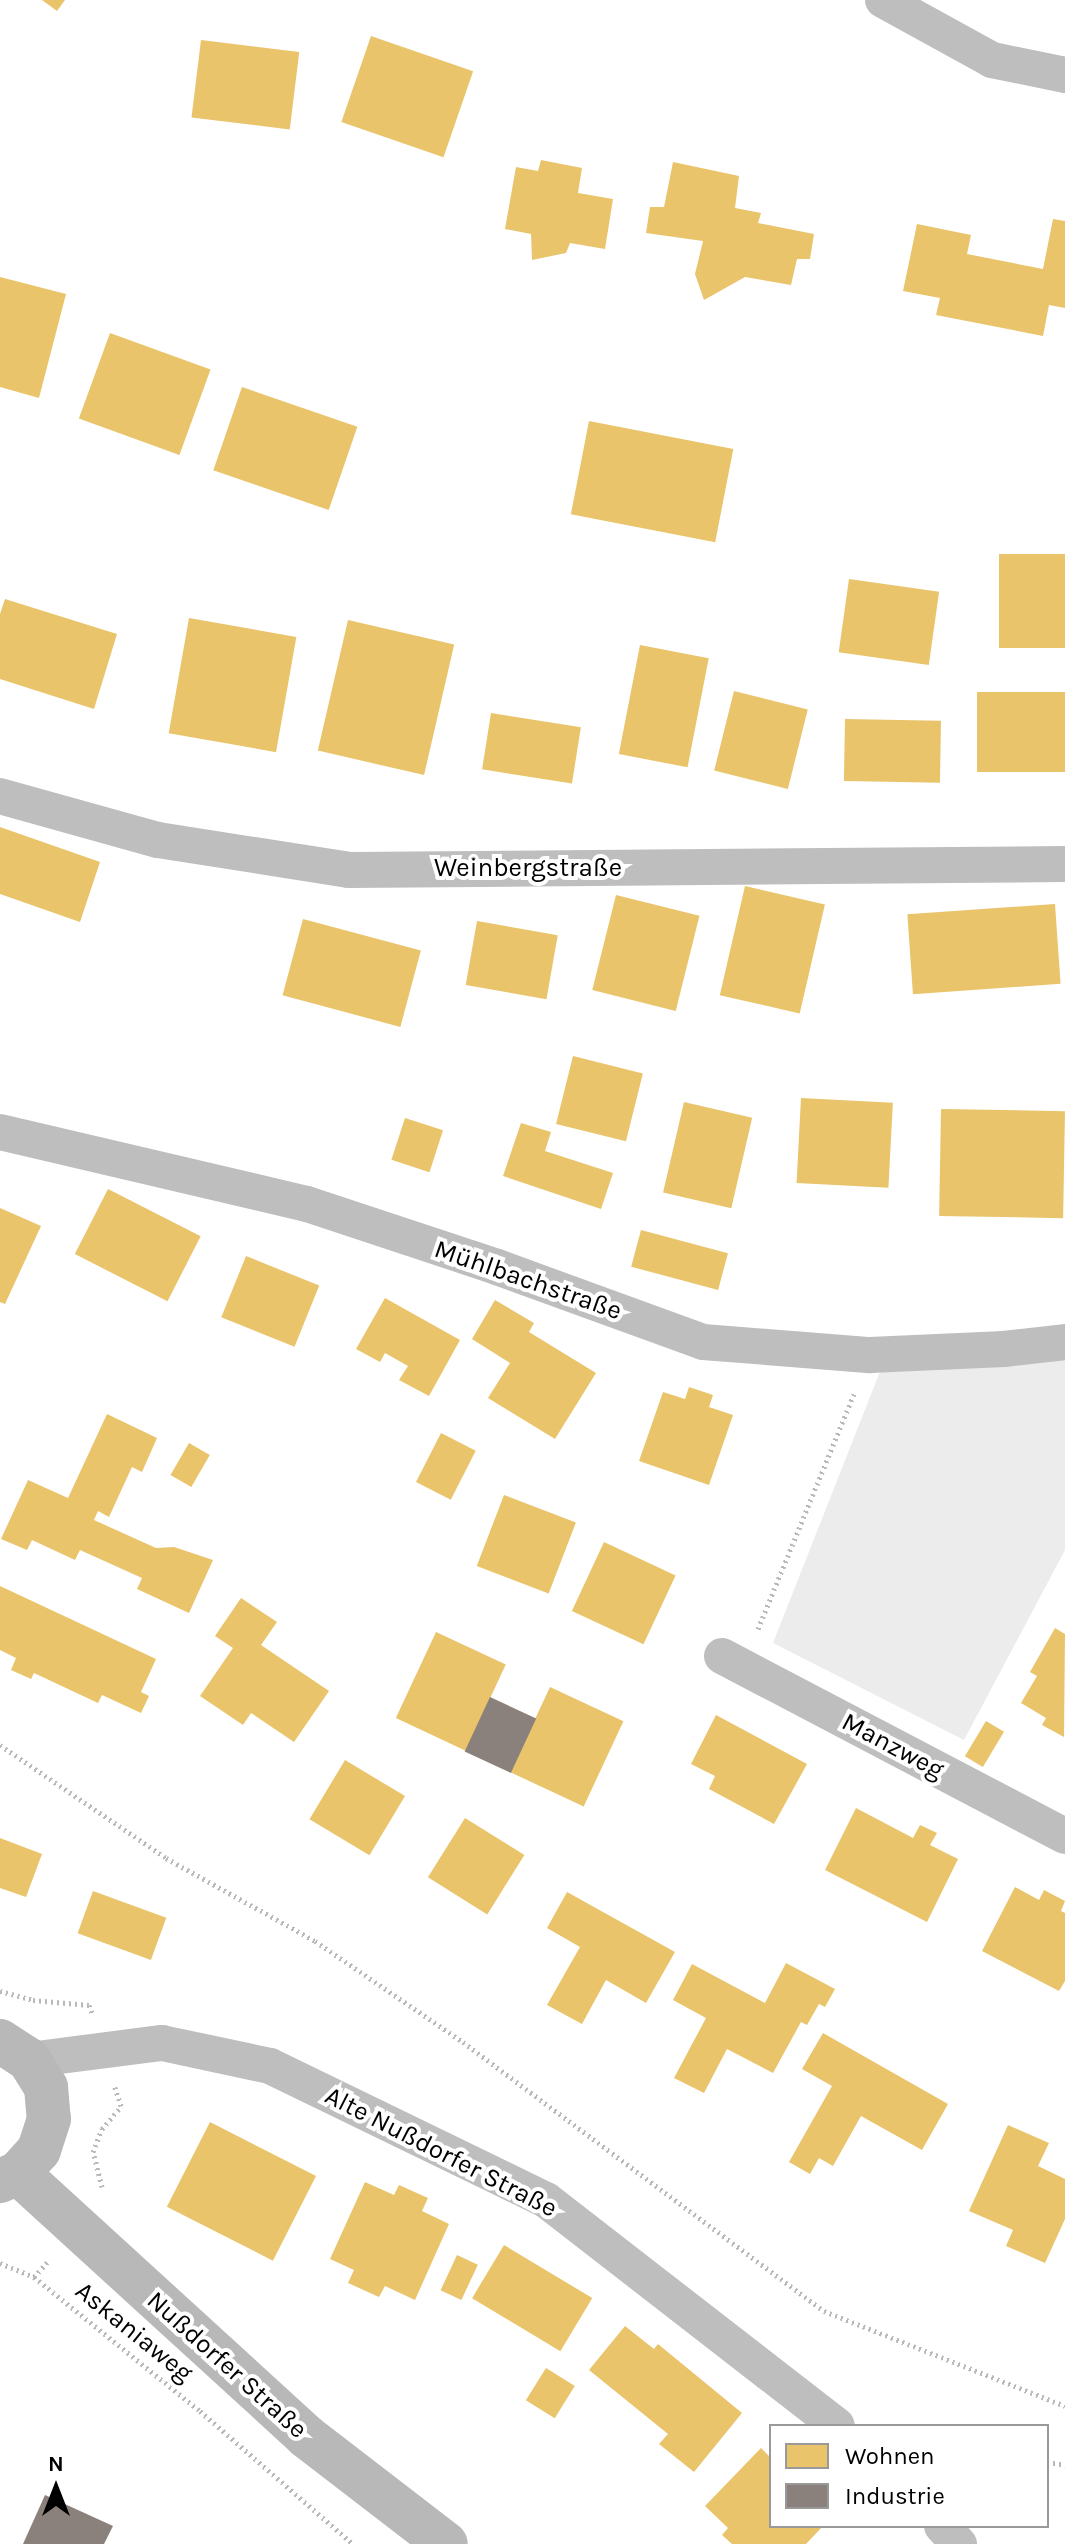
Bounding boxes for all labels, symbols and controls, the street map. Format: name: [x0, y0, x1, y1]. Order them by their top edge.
street label: Weinbergstraße: [434, 852, 622, 884]
street label: Mühlbachstraße: [430, 1233, 626, 1327]
street label: Manzweg: [837, 1706, 949, 1786]
street label: Alte Nußdorfer Straße: [320, 2080, 562, 2224]
street label: Askaniaweg: [69, 2275, 199, 2389]
street label: Nußdorfer Straße: [140, 2285, 314, 2445]
legend: [769, 2424, 1049, 2528]
text: Wohnen: [845, 2442, 935, 2470]
north arrow: [16, 2448, 96, 2528]
text: N: [48, 2451, 64, 2477]
text: Industrie: [845, 2482, 945, 2510]

